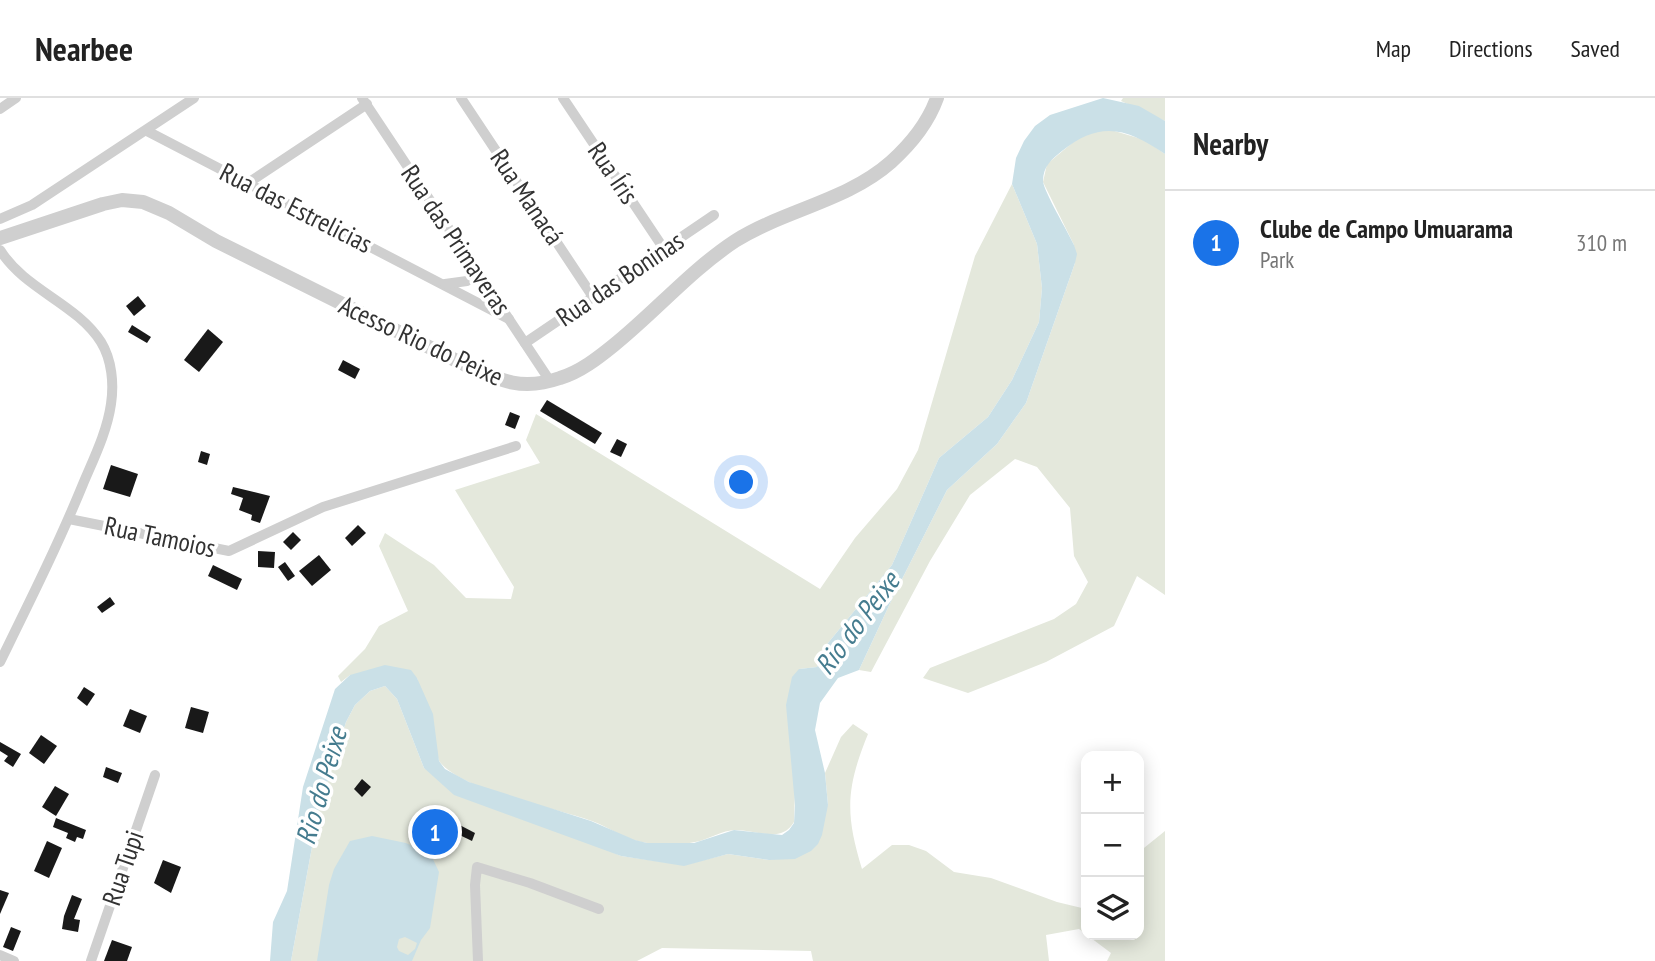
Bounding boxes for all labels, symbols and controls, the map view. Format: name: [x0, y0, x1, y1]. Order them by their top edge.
text: Nearbee: [35, 27, 133, 70]
text: Map: [1376, 33, 1411, 64]
text: Directions: [1449, 33, 1533, 64]
text: Saved: [1571, 33, 1620, 64]
text: Nearby: [1193, 124, 1268, 163]
street label: Rua Íris: [581, 136, 646, 210]
street label: Rua Manacá: [484, 143, 571, 251]
street label: Rua das Estrelicias: [215, 155, 378, 260]
street label: Rua das Primaveras: [394, 158, 519, 321]
text: Clube de Campo Umuarama: [1260, 212, 1513, 245]
street label: Rua das Boninas: [550, 224, 690, 333]
text: 1: [1211, 228, 1222, 257]
text: 310 m: [1576, 228, 1627, 257]
text: Park: [1260, 245, 1294, 274]
street label: Acesso Rio do Peixe: [334, 288, 508, 393]
your location: [724, 465, 758, 499]
street label: Rua Tamoios: [102, 509, 219, 564]
water label: Rio do Peixe: [806, 562, 909, 682]
water label: Rio do Peixe: [286, 721, 355, 849]
map controls: [1081, 751, 1144, 940]
button: +: [1081, 751, 1144, 814]
pin: 1: [412, 806, 458, 858]
button: −: [1081, 814, 1144, 877]
street label: Rua Tupi: [94, 826, 151, 909]
button: layers: [1081, 877, 1144, 940]

